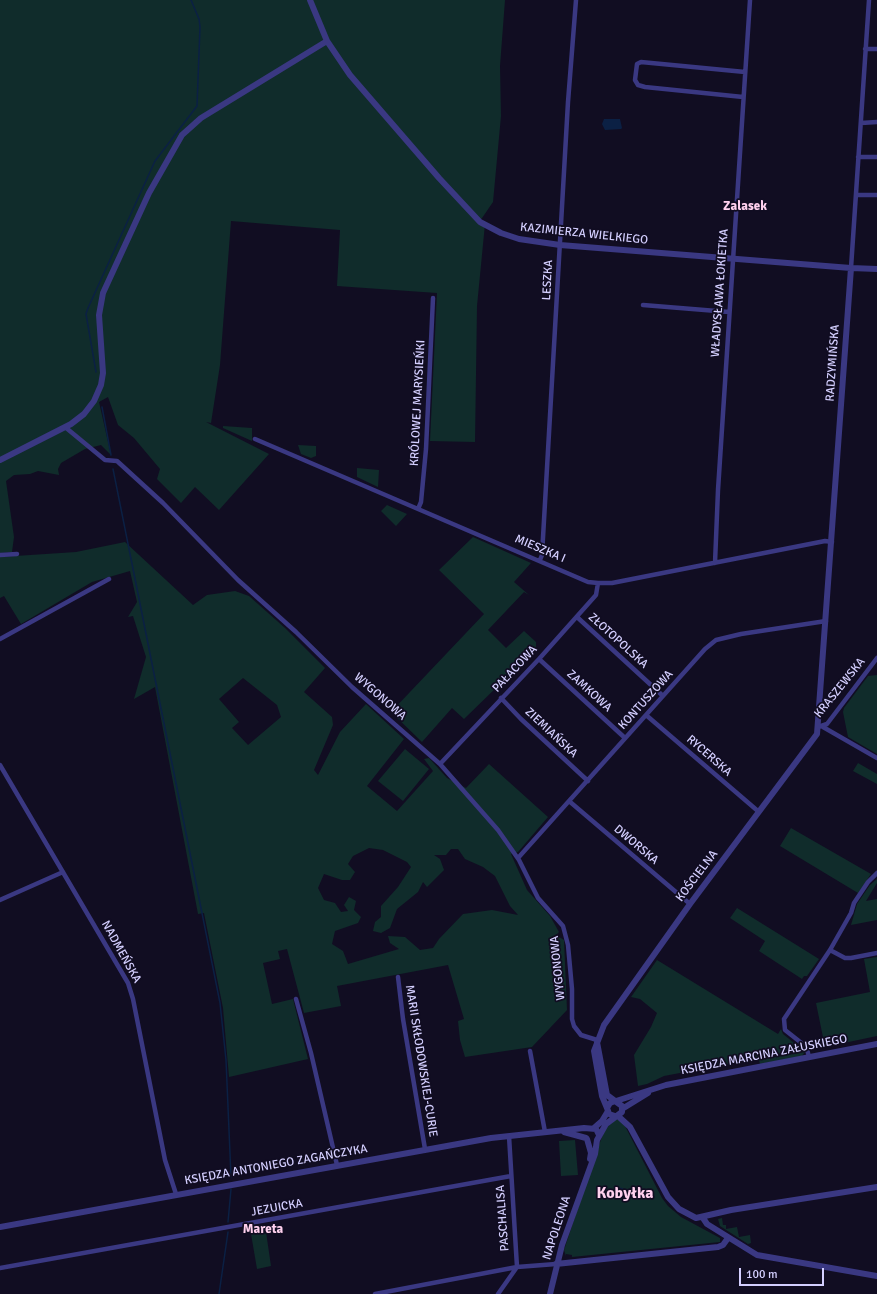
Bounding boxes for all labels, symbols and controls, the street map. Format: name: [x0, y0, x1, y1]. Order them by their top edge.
district label: Zalasek: [723, 199, 767, 215]
street label: KAZIMIERZA WIELKIEGO: [519, 220, 649, 248]
street label: WŁADYSŁAWA ŁOKIETKA: [708, 228, 732, 358]
street label: LESZKA: [540, 259, 556, 301]
street label: RADZYMIŃSKA: [823, 324, 843, 402]
street label: KRÓLOWEJ MARYSIEŃKI: [408, 339, 428, 467]
street label: MIESZKA I: [512, 532, 568, 566]
street label: ZŁOTOPOLSKA: [585, 610, 651, 672]
street label: PAŁACOWA: [490, 643, 540, 695]
street label: KRASZEWSKA: [811, 655, 869, 721]
street label: ZAMKOWA: [563, 667, 615, 715]
street label: KONTUSZOWA: [616, 667, 676, 733]
street label: WYGONOWA: [351, 670, 409, 724]
street label: ZIEMIAŃSKA: [522, 705, 580, 761]
street label: RYCERSKA: [683, 732, 735, 780]
street label: DWORSKA: [611, 822, 661, 868]
street label: KOŚCIELNA: [673, 847, 721, 905]
street label: NADMEŃSKA: [98, 918, 144, 986]
street label: WYGONOWA: [547, 935, 569, 1001]
street label: MARII SKŁODOWSKIEJ-CURIE: [402, 984, 440, 1138]
street label: KSIĘDZA MARCINA ZAŁUSKIEGO: [680, 1032, 848, 1078]
street label: KSIĘDZA ANTONIEGO ZAGAŃCZYKA: [183, 1142, 369, 1188]
street label: PASCHALISA: [494, 1184, 512, 1252]
district label: Kobyłka: [596, 1184, 654, 1204]
street label: NAPOLEONA: [540, 1194, 574, 1262]
street label: JEZUICKA: [250, 1196, 304, 1220]
district label: Mareta: [243, 1222, 283, 1238]
scale bar: [741, 1260, 826, 1286]
text: 100 m: [746, 1267, 778, 1282]

